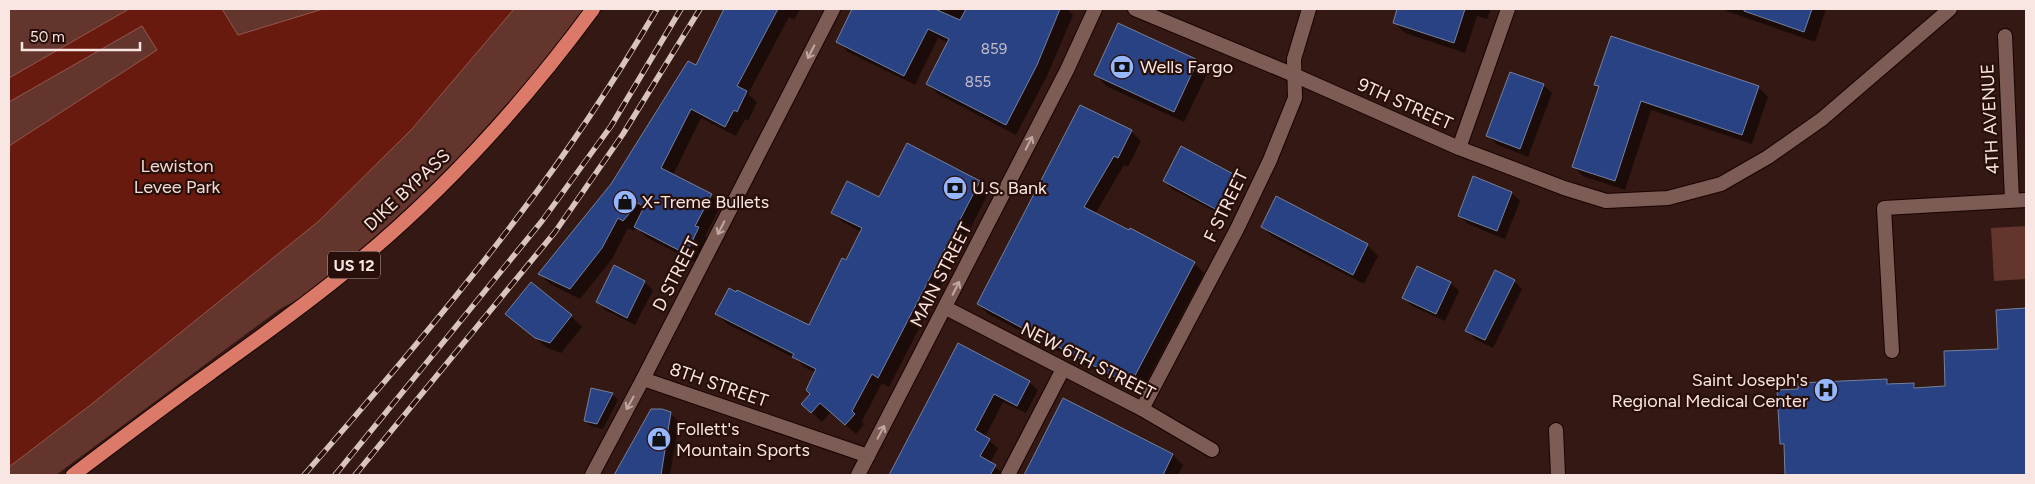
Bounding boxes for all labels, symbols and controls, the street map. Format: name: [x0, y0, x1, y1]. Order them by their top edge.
scale bar: [22, 20, 140, 52]
text: 50 m: [30, 28, 65, 46]
house number: 859: [981, 40, 1007, 58]
one-way arrow: [806, 44, 815, 59]
bank icon: Wells Fargo: [1109, 54, 1135, 80]
place label: Wells Fargo: [1140, 56, 1233, 78]
street label: 4TH AVENUE: [1976, 63, 2004, 175]
house number: 855: [965, 73, 991, 91]
street label: 9TH STREET: [1354, 73, 1456, 135]
one-way arrow: [1024, 135, 1034, 150]
street label: DIKE BYPASS: [359, 144, 455, 236]
park label: Lewiston Levee Park: [134, 155, 220, 198]
street label: F STREET: [1199, 166, 1253, 246]
bank icon: U.S. Bank: [942, 175, 968, 201]
place label: U.S. Bank: [972, 177, 1047, 199]
shop icon: X-Treme Bullets: [612, 189, 638, 215]
place label: X-Treme Bullets: [642, 191, 769, 213]
street label: MAIN STREET: [905, 219, 977, 331]
one-way arrow: [716, 220, 725, 235]
street label: D STREET: [648, 233, 704, 315]
road number: US 12: [328, 252, 380, 278]
one-way arrow: [952, 281, 961, 296]
street label: NEW 6TH STREET: [1017, 318, 1159, 404]
street label: 8TH STREET: [667, 358, 771, 412]
place label: Saint Joseph's Regional Medical Center: [1611, 369, 1808, 412]
hospital icon: Saint Joseph's Regional Medical Center: [1813, 377, 1839, 403]
one-way arrow: [625, 396, 635, 410]
place label: Follett's Mountain Sports: [676, 418, 810, 461]
one-way arrow: [877, 425, 886, 440]
shop icon: Follett's Mountain Sports: [646, 426, 672, 452]

